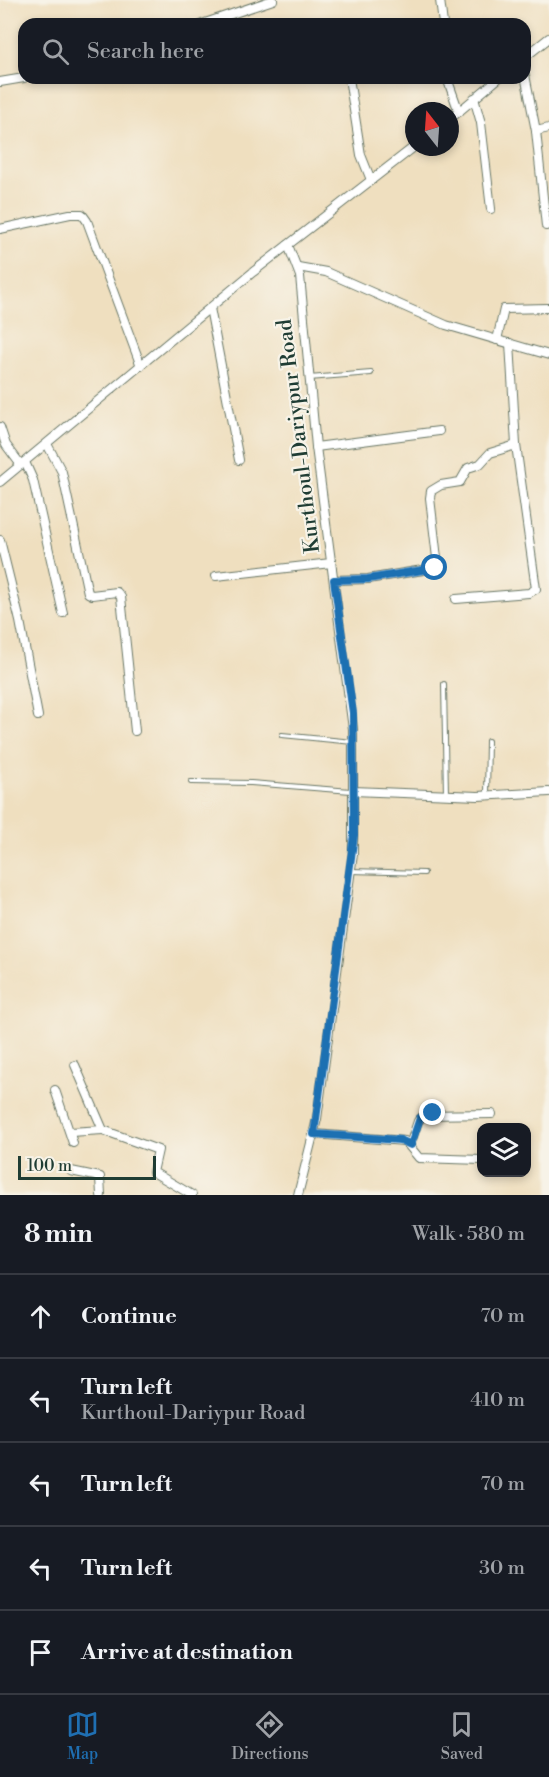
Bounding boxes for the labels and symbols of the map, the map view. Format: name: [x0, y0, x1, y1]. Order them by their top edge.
north arrow: [405, 102, 459, 156]
street label: Kurthoul-Dariypur Road: [272, 317, 326, 554]
route start: [421, 554, 447, 580]
route end: [419, 1099, 445, 1125]
scale bar: [18, 1153, 156, 1180]

